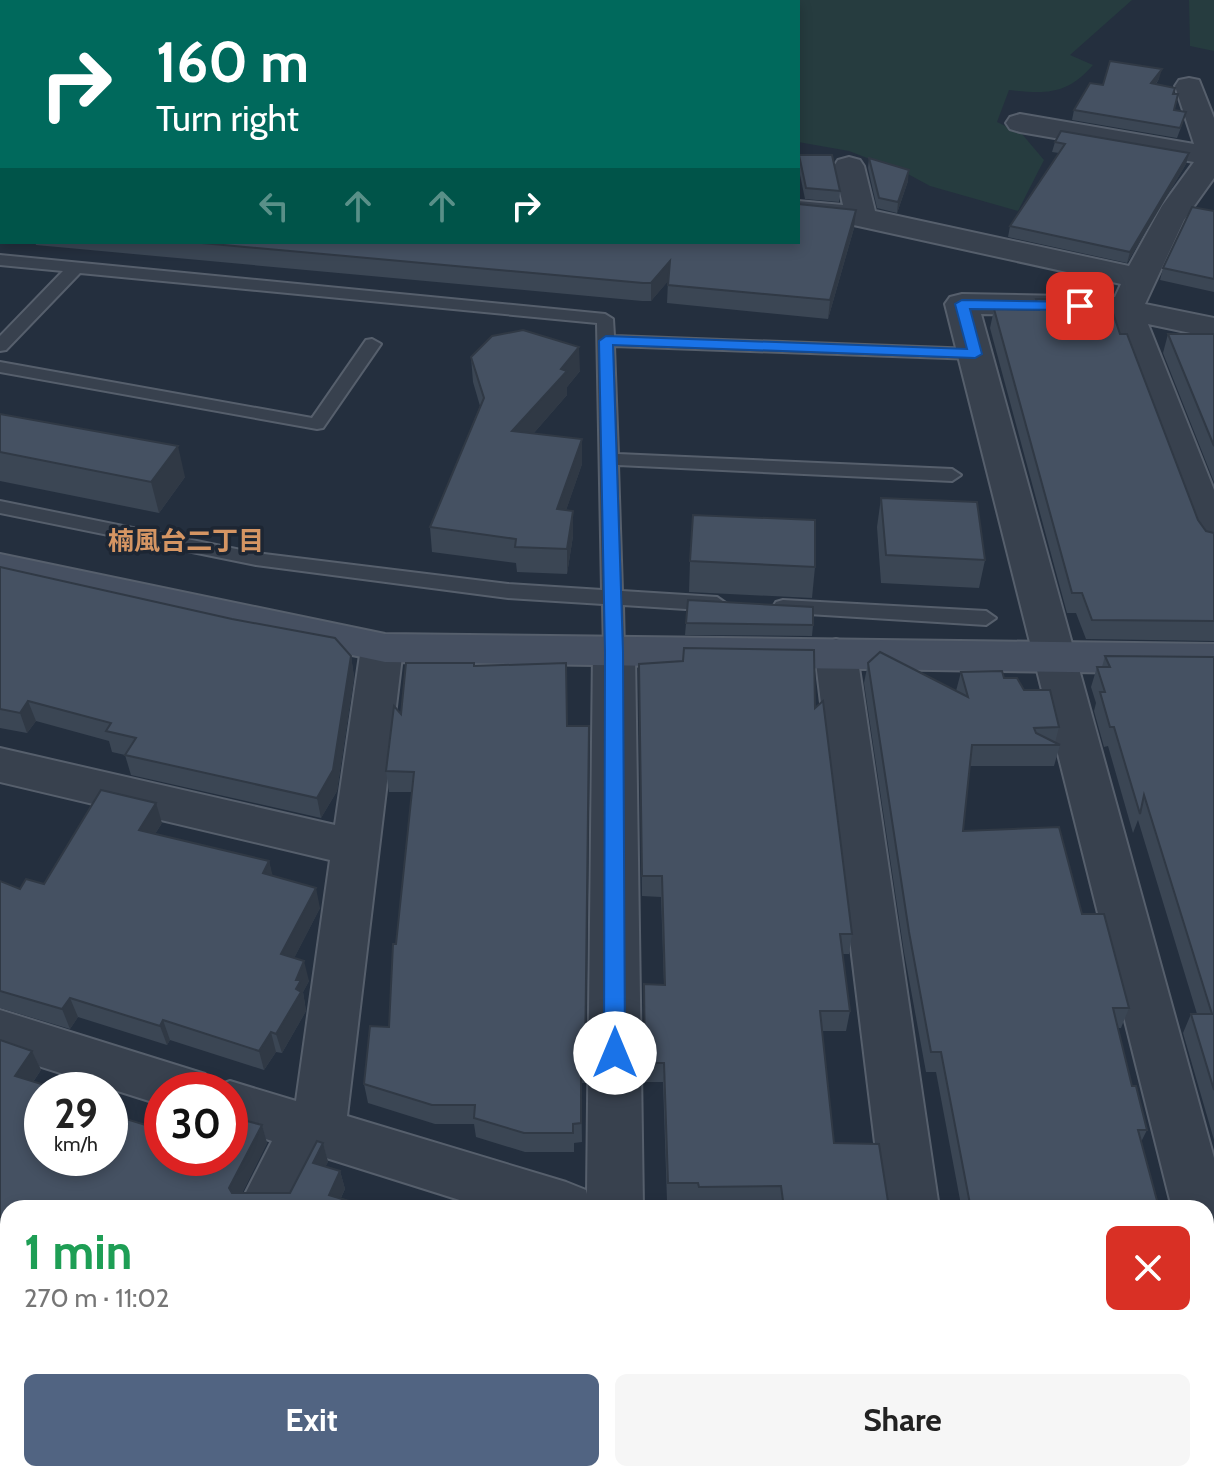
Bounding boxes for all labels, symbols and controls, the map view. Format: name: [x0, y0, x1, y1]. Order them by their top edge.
text: 160 m: [156, 28, 309, 96]
icon: right: [24, 32, 128, 136]
text: Turn right: [156, 96, 299, 140]
icon: left: [252, 184, 296, 228]
icon: ahead: [336, 184, 380, 228]
icon: ahead: [420, 184, 464, 228]
icon: right: [504, 184, 548, 228]
pin: [1046, 272, 1114, 340]
icon: arrive: [1058, 284, 1102, 328]
district label: 楠風台二丁目: [108, 525, 264, 557]
position arrow: [573, 1011, 657, 1095]
speed limit sign: 30: [144, 1072, 248, 1176]
text: 29: [54, 1089, 98, 1138]
text: km/h: [54, 1132, 98, 1156]
text: 1 min: [24, 1223, 132, 1281]
button: close: [1106, 1226, 1190, 1310]
text: 270 m · 11:02: [24, 1282, 169, 1314]
button: Exit: [24, 1374, 599, 1466]
button: Share: [615, 1374, 1190, 1466]

